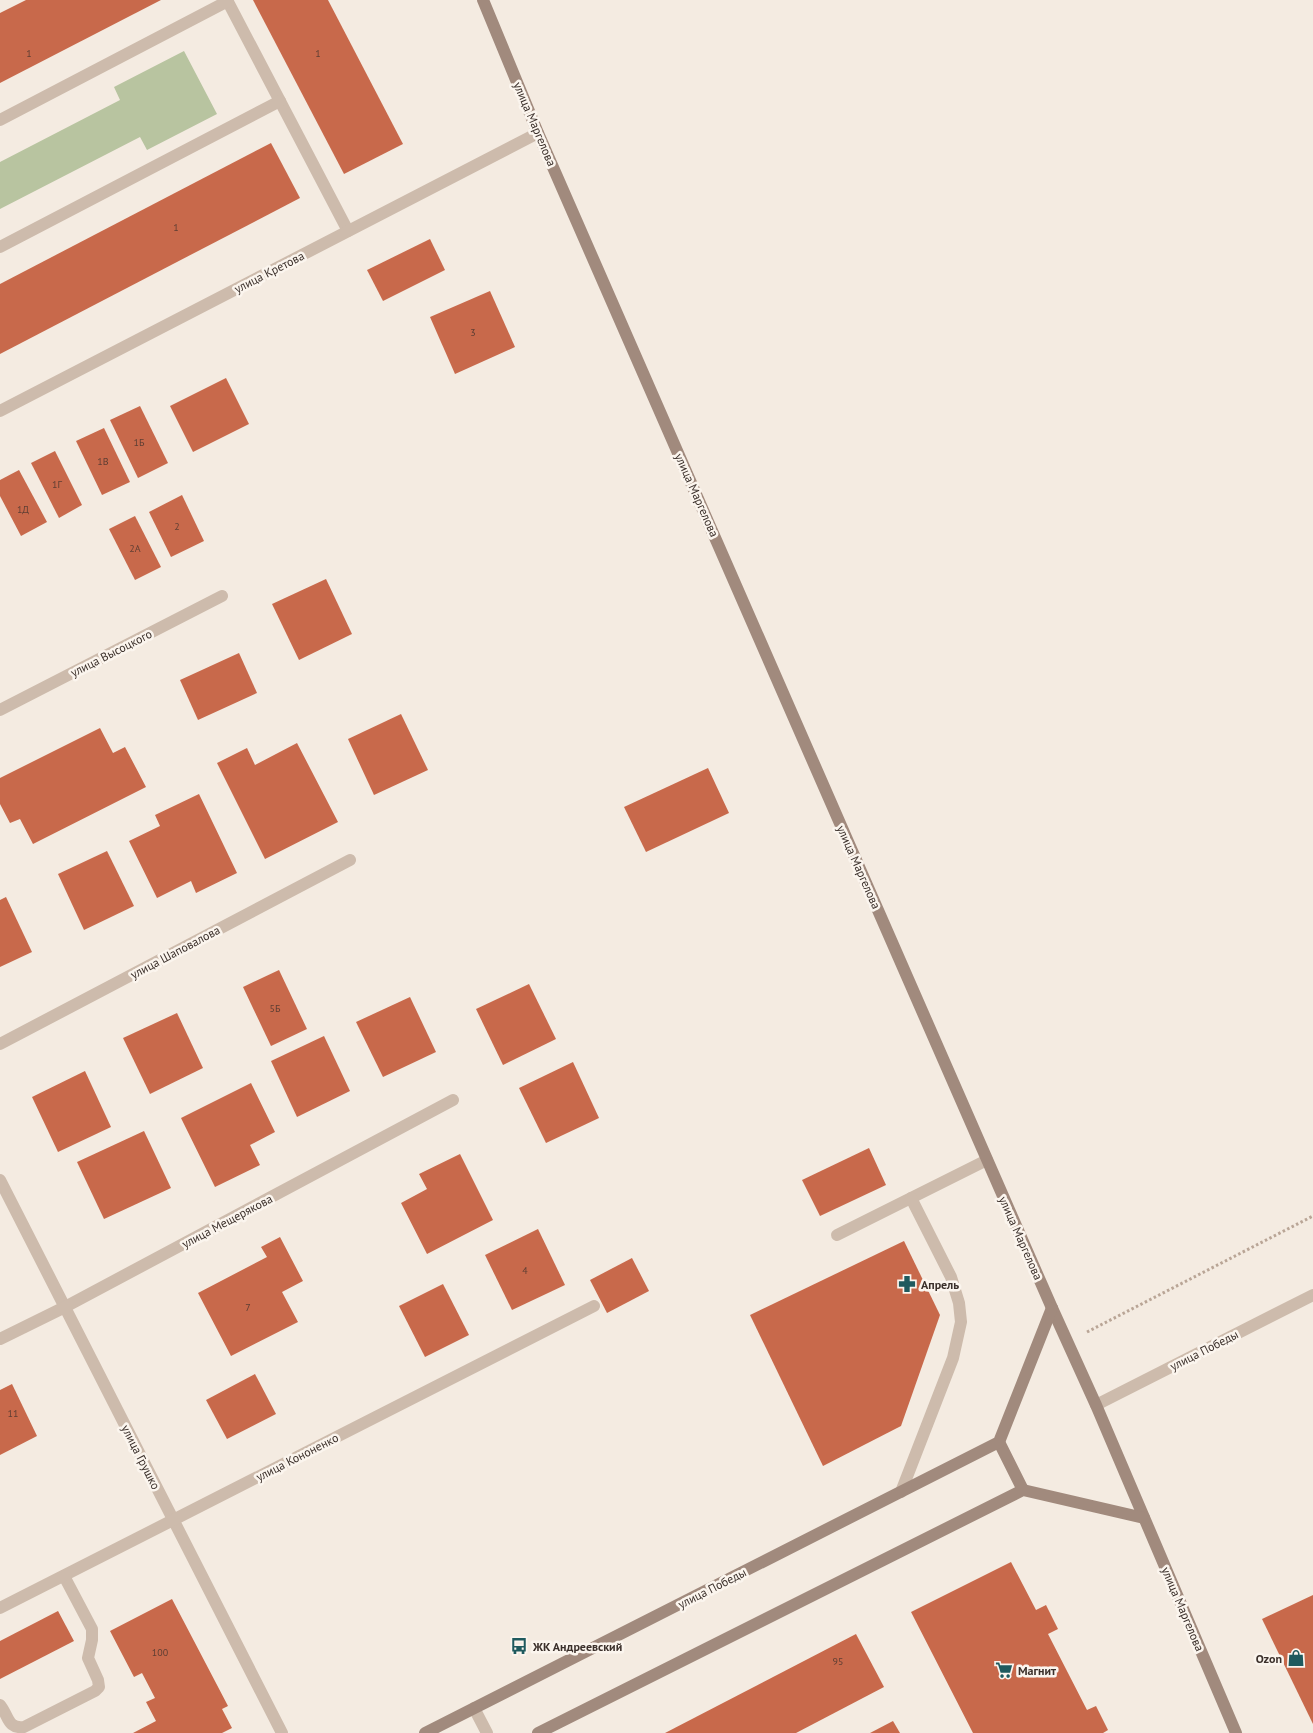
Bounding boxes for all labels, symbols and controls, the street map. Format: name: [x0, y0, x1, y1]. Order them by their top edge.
house number: 1: [26, 47, 32, 60]
house number: 1: [315, 47, 321, 60]
street label: улица Маргелова: [510, 80, 560, 168]
house number: 1: [173, 221, 179, 234]
street label: улица Кретова: [231, 248, 307, 296]
house number: 3: [470, 326, 476, 339]
house number: 1Б: [134, 436, 145, 449]
street label: улица Маргелова: [672, 451, 722, 539]
house number: 1В: [97, 455, 109, 468]
house number: 1Г: [52, 478, 63, 491]
house number: 1Д: [17, 503, 29, 516]
house number: 2: [174, 520, 180, 533]
house number: 2А: [129, 542, 141, 555]
street label: улица Высоцкого: [68, 626, 154, 680]
street label: улица Маргелова: [834, 823, 884, 911]
street label: улица Шаповалова: [128, 922, 222, 982]
house number: 5Б: [270, 1002, 281, 1015]
street label: улица Мещерякова: [179, 1191, 275, 1251]
street label: улица Маргелова: [996, 1194, 1046, 1282]
house number: 4: [522, 1264, 528, 1277]
pharmacy icon: Апрель: [897, 1274, 917, 1294]
place label: Апрель: [921, 1277, 959, 1292]
house number: 7: [245, 1301, 251, 1314]
street label: улица Победы: [1167, 1326, 1241, 1374]
house number: 11: [8, 1407, 18, 1420]
street label: улица Грушко: [118, 1422, 164, 1492]
street label: улица Кононенко: [253, 1430, 341, 1484]
street label: улица Победы: [675, 1564, 749, 1612]
street label: улица Маргелова: [1158, 1565, 1208, 1653]
bus stop icon: ЖК Андреевский: [509, 1636, 529, 1656]
place label: ЖК Андреевский: [532, 1639, 622, 1654]
house number: 100: [152, 1646, 169, 1659]
shop icon: Ozon: [1286, 1648, 1306, 1668]
place label: Ozon: [1256, 1651, 1282, 1666]
house number: 95: [833, 1655, 843, 1668]
supermarket icon: Магнит: [994, 1660, 1014, 1680]
place label: Магнит: [1018, 1663, 1056, 1678]

